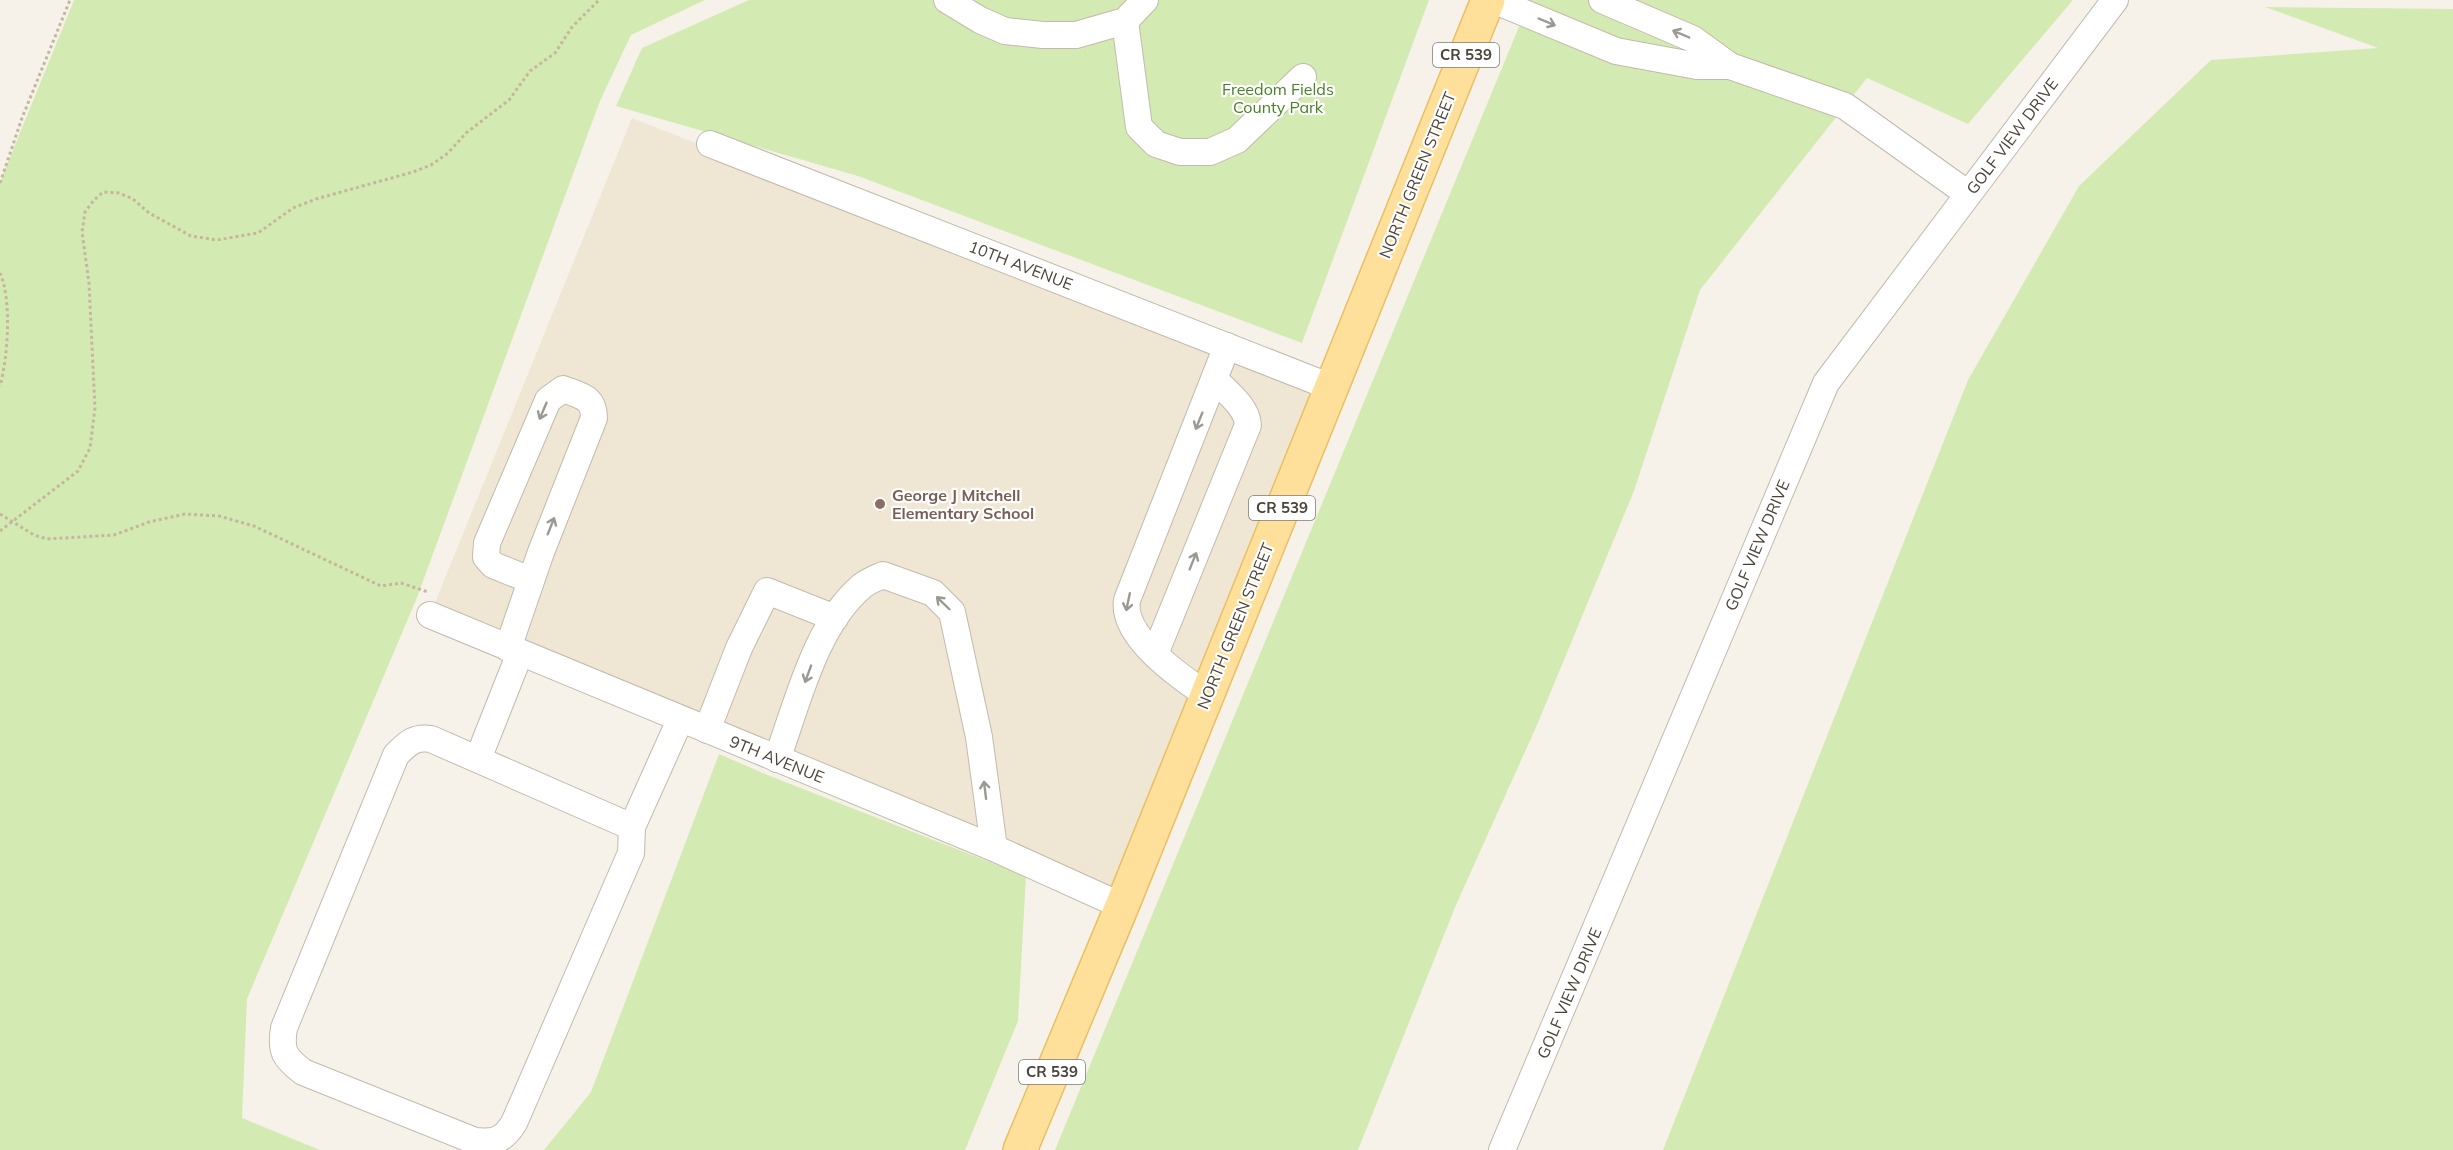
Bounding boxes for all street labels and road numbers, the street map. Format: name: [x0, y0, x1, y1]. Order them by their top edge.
road number: CR 539: [1433, 43, 1499, 67]
street label: GOLF VIEW DRIVE: [1962, 74, 2062, 198]
street label: NORTH GREEN STREET: [1374, 89, 1460, 261]
street label: 10TH AVENUE: [966, 236, 1076, 294]
street label: GOLF VIEW DRIVE: [1720, 477, 1794, 613]
road number: CR 539: [1249, 496, 1315, 520]
street label: NORTH GREEN STREET: [1192, 540, 1278, 712]
street label: 9TH AVENUE: [727, 731, 827, 787]
street label: GOLF VIEW DRIVE: [1532, 925, 1606, 1061]
road number: CR 539: [1019, 1060, 1085, 1084]

